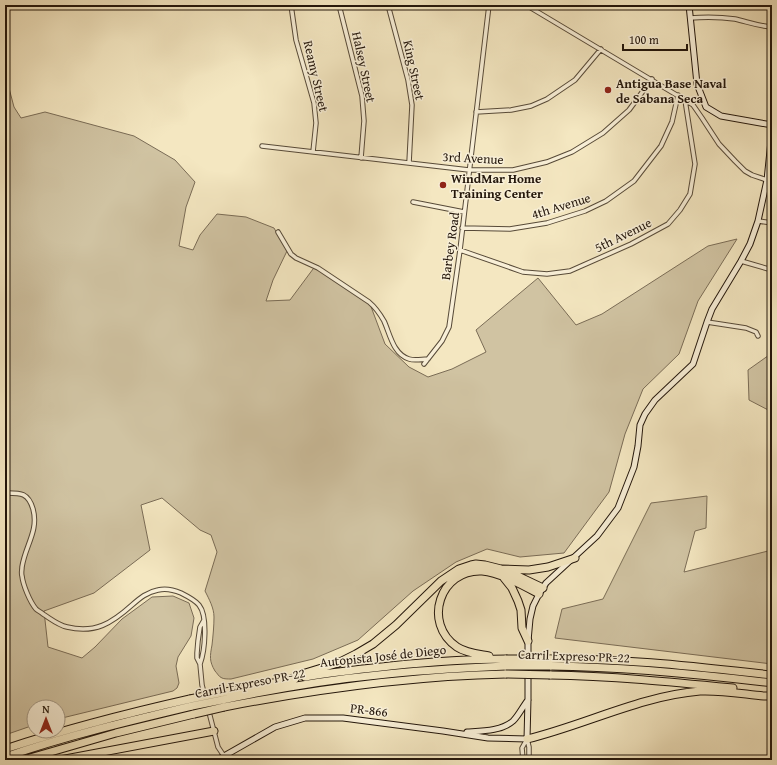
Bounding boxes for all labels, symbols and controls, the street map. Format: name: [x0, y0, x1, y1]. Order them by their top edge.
scale bar: [623, 26, 687, 52]
street label: Halsey Street: [347, 30, 381, 105]
text: 100 m: [629, 31, 659, 48]
street label: King Street: [398, 38, 430, 102]
street label: Reamy Street: [299, 39, 334, 114]
place label: Antigua Base Naval de Sabana Seca: [616, 74, 727, 108]
marker: Antigua Base Naval de Sabana Seca: [603, 85, 613, 95]
street label: 3rd Avenue: [442, 147, 504, 169]
place label: WindMar Home Training Center: [451, 169, 543, 203]
marker: WindMar Home Training Center: [438, 180, 448, 190]
street label: 4th Avenue: [529, 188, 593, 224]
street label: Barbey Road: [436, 211, 464, 281]
street label: 5th Avenue: [591, 213, 655, 257]
street label: Autopista José de Diego: [319, 640, 448, 672]
street label: Carril Expreso PR-22: [518, 645, 630, 667]
street label: Carril Expreso PR-22: [193, 663, 307, 703]
street label: PR-866: [349, 698, 389, 722]
north arrow: [26, 699, 66, 739]
text: N: [42, 701, 50, 717]

